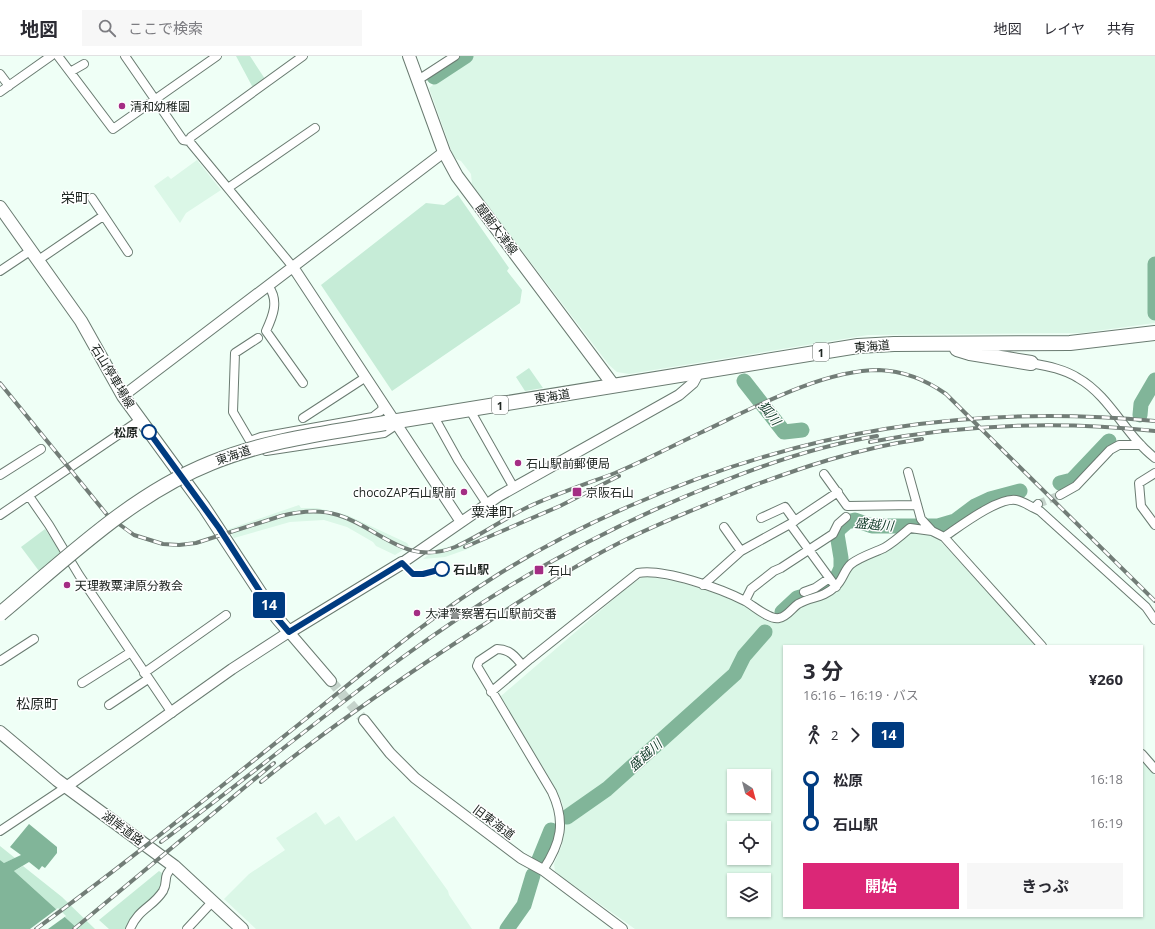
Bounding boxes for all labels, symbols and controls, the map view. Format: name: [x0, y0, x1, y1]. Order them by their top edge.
search box: [82, 10, 362, 46]
text: 地図: [20, 16, 58, 42]
icon: search: [96, 17, 118, 39]
text: ここで検索: [128, 18, 203, 38]
text: 地図: [993, 19, 1021, 38]
text: レイヤ: [1043, 19, 1085, 38]
text: 共有: [1107, 19, 1135, 38]
place label: 清和幼稚園: [130, 98, 190, 115]
marker: 清和幼稚園: [117, 101, 127, 111]
district label: 栄町: [61, 188, 89, 207]
street label: 醍醐大津線: [472, 200, 522, 258]
street label: 東海道: [853, 336, 891, 356]
street label: 石山停車場線: [87, 341, 139, 411]
road number: 1: [813, 343, 829, 361]
street label: 東海道: [533, 385, 571, 407]
road number: 1: [492, 396, 508, 414]
water label: 狐川: [755, 397, 786, 430]
place label: 松原: [114, 424, 138, 441]
marker: 松原: [141, 424, 157, 440]
street label: 東海道: [213, 441, 253, 469]
place label: 石山駅前郵便局: [526, 455, 610, 472]
marker: 石山駅前郵便局: [513, 458, 523, 468]
place label: chocoZAP石山駅前: [353, 484, 456, 501]
place label: 京阪石山: [586, 484, 634, 501]
marker: 京阪石山: [571, 486, 583, 498]
marker: chocoZAP石山駅前: [459, 487, 469, 497]
district label: 粟津町: [471, 502, 513, 521]
water label: 盛越川: [854, 513, 896, 535]
marker: 石山駅: [434, 561, 450, 577]
place label: 石山駅: [453, 561, 489, 578]
place label: 石山: [548, 562, 572, 579]
marker: 石山: [533, 564, 545, 576]
place label: 天理教粟津原分教会: [75, 577, 183, 594]
marker: 天理教粟津原分教会: [62, 580, 72, 590]
line badge: 14: [251, 592, 287, 618]
text: 14: [261, 595, 277, 614]
place label: 大津警察署石山駅前交番: [425, 605, 557, 622]
marker: 大津警察署石山駅前交番: [412, 608, 422, 618]
text: 3 分: [803, 655, 843, 685]
text: ¥260: [1089, 669, 1123, 689]
text: 16:16 – 16:19 · バス: [803, 686, 919, 704]
district label: 松原町: [16, 694, 58, 713]
icon: walk: [803, 724, 825, 746]
icon: forward: [844, 724, 866, 746]
text: 14: [880, 725, 896, 744]
text: 2: [831, 726, 838, 744]
water label: 盛越川: [624, 734, 667, 775]
north arrow: [727, 769, 771, 813]
map controls: [727, 769, 771, 917]
text: 松原: [833, 770, 863, 790]
text: 16:18: [1090, 770, 1123, 788]
street label: 旧東海道: [470, 801, 518, 843]
street label: 湖岸道路: [99, 807, 147, 849]
text: 石山駅: [833, 814, 878, 834]
text: 16:19: [1090, 814, 1123, 832]
button: locate: [727, 821, 771, 865]
button: 開始: [803, 863, 959, 909]
button: きっぷ: [967, 863, 1123, 909]
button: layers: [727, 873, 771, 917]

